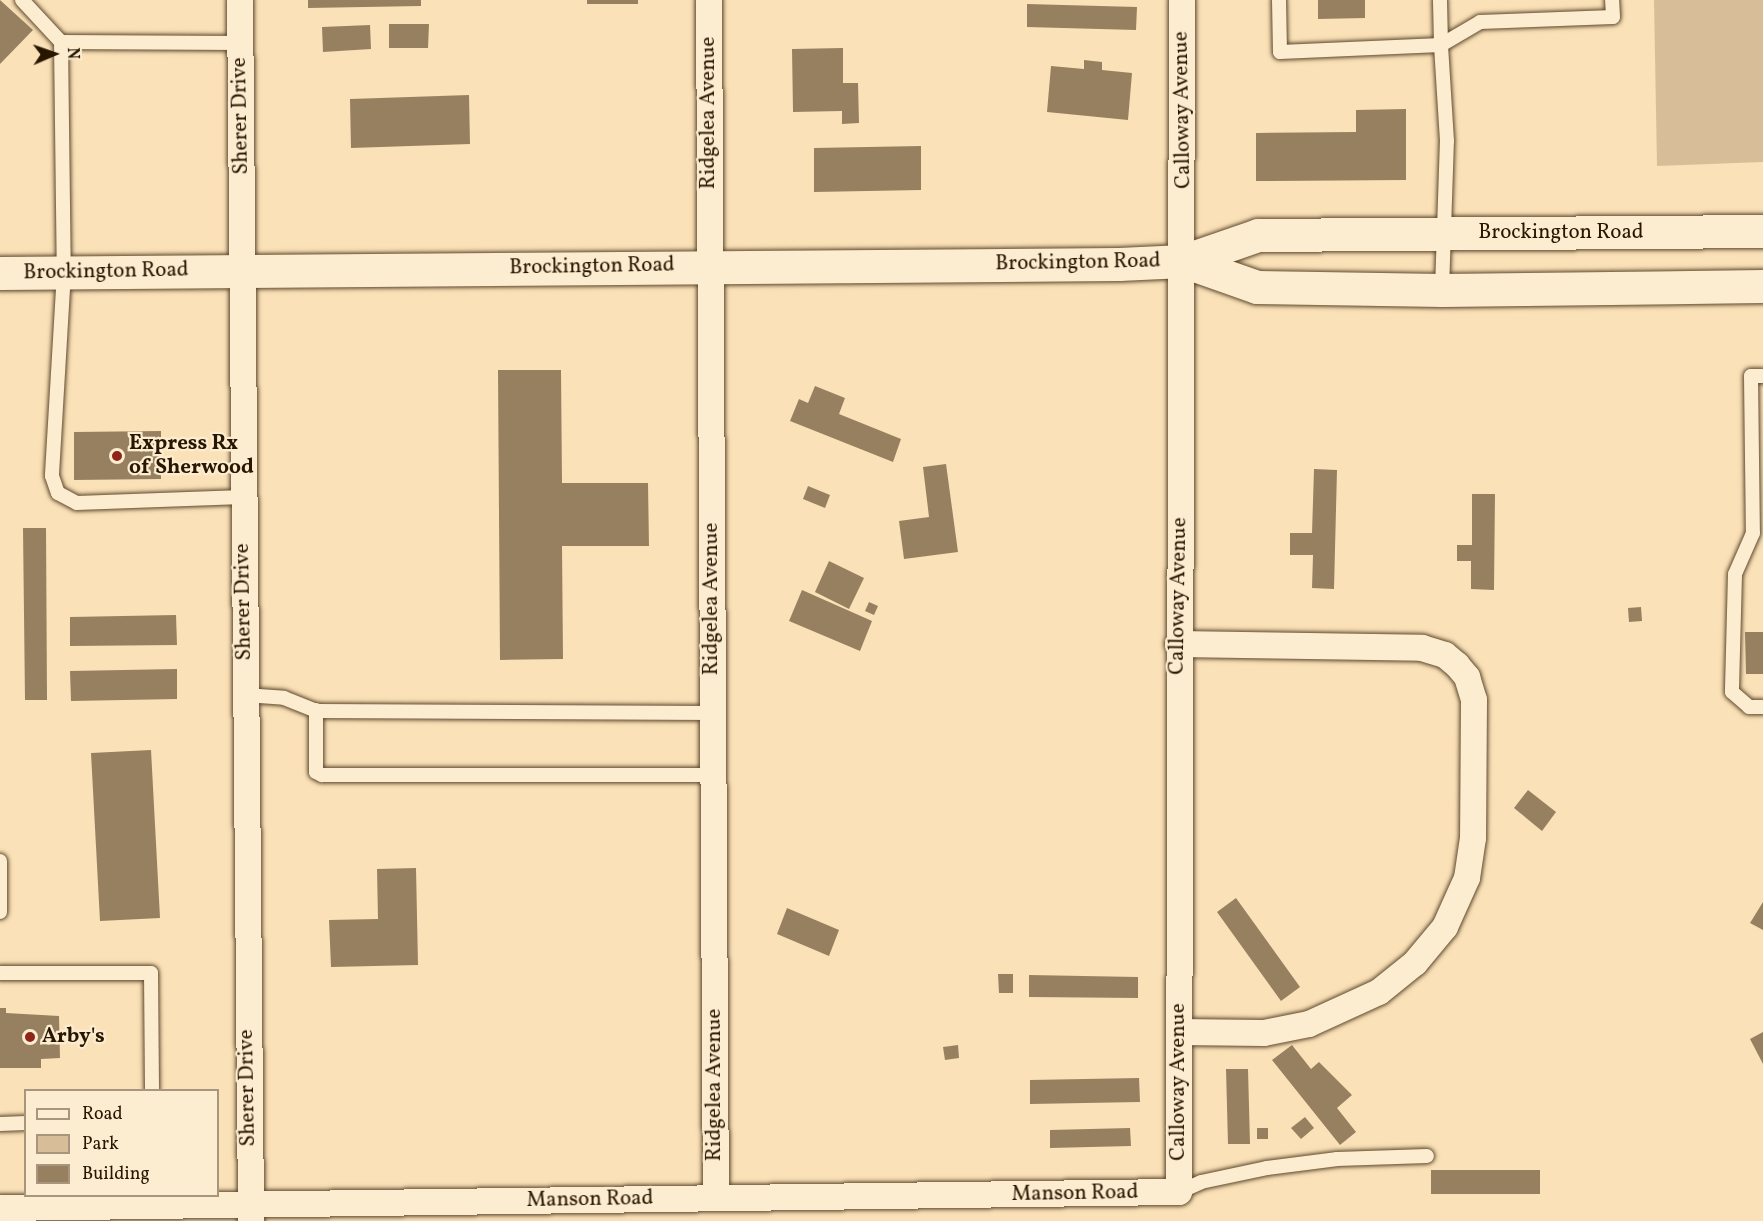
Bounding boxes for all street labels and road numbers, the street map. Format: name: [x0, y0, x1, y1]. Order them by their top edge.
street label: Calloway Avenue: [1169, 31, 1197, 189]
street label: Ridgelea Avenue: [696, 37, 722, 189]
street label: Sherer Drive: [227, 57, 255, 175]
street label: Brockington Road: [1478, 220, 1644, 246]
street label: Brockington Road: [995, 249, 1161, 277]
street label: Brockington Road: [509, 253, 675, 281]
street label: Brockington Road: [23, 258, 189, 286]
street label: Calloway Avenue: [1165, 517, 1193, 675]
street label: Ridgelea Avenue: [699, 523, 725, 675]
street label: Sherer Drive: [230, 543, 258, 661]
street label: Calloway Avenue: [1166, 1003, 1192, 1161]
street label: Ridgelea Avenue: [702, 1009, 728, 1161]
street label: Sherer Drive: [234, 1029, 262, 1147]
street label: Manson Road: [1011, 1180, 1139, 1208]
street label: Manson Road: [526, 1186, 654, 1214]

